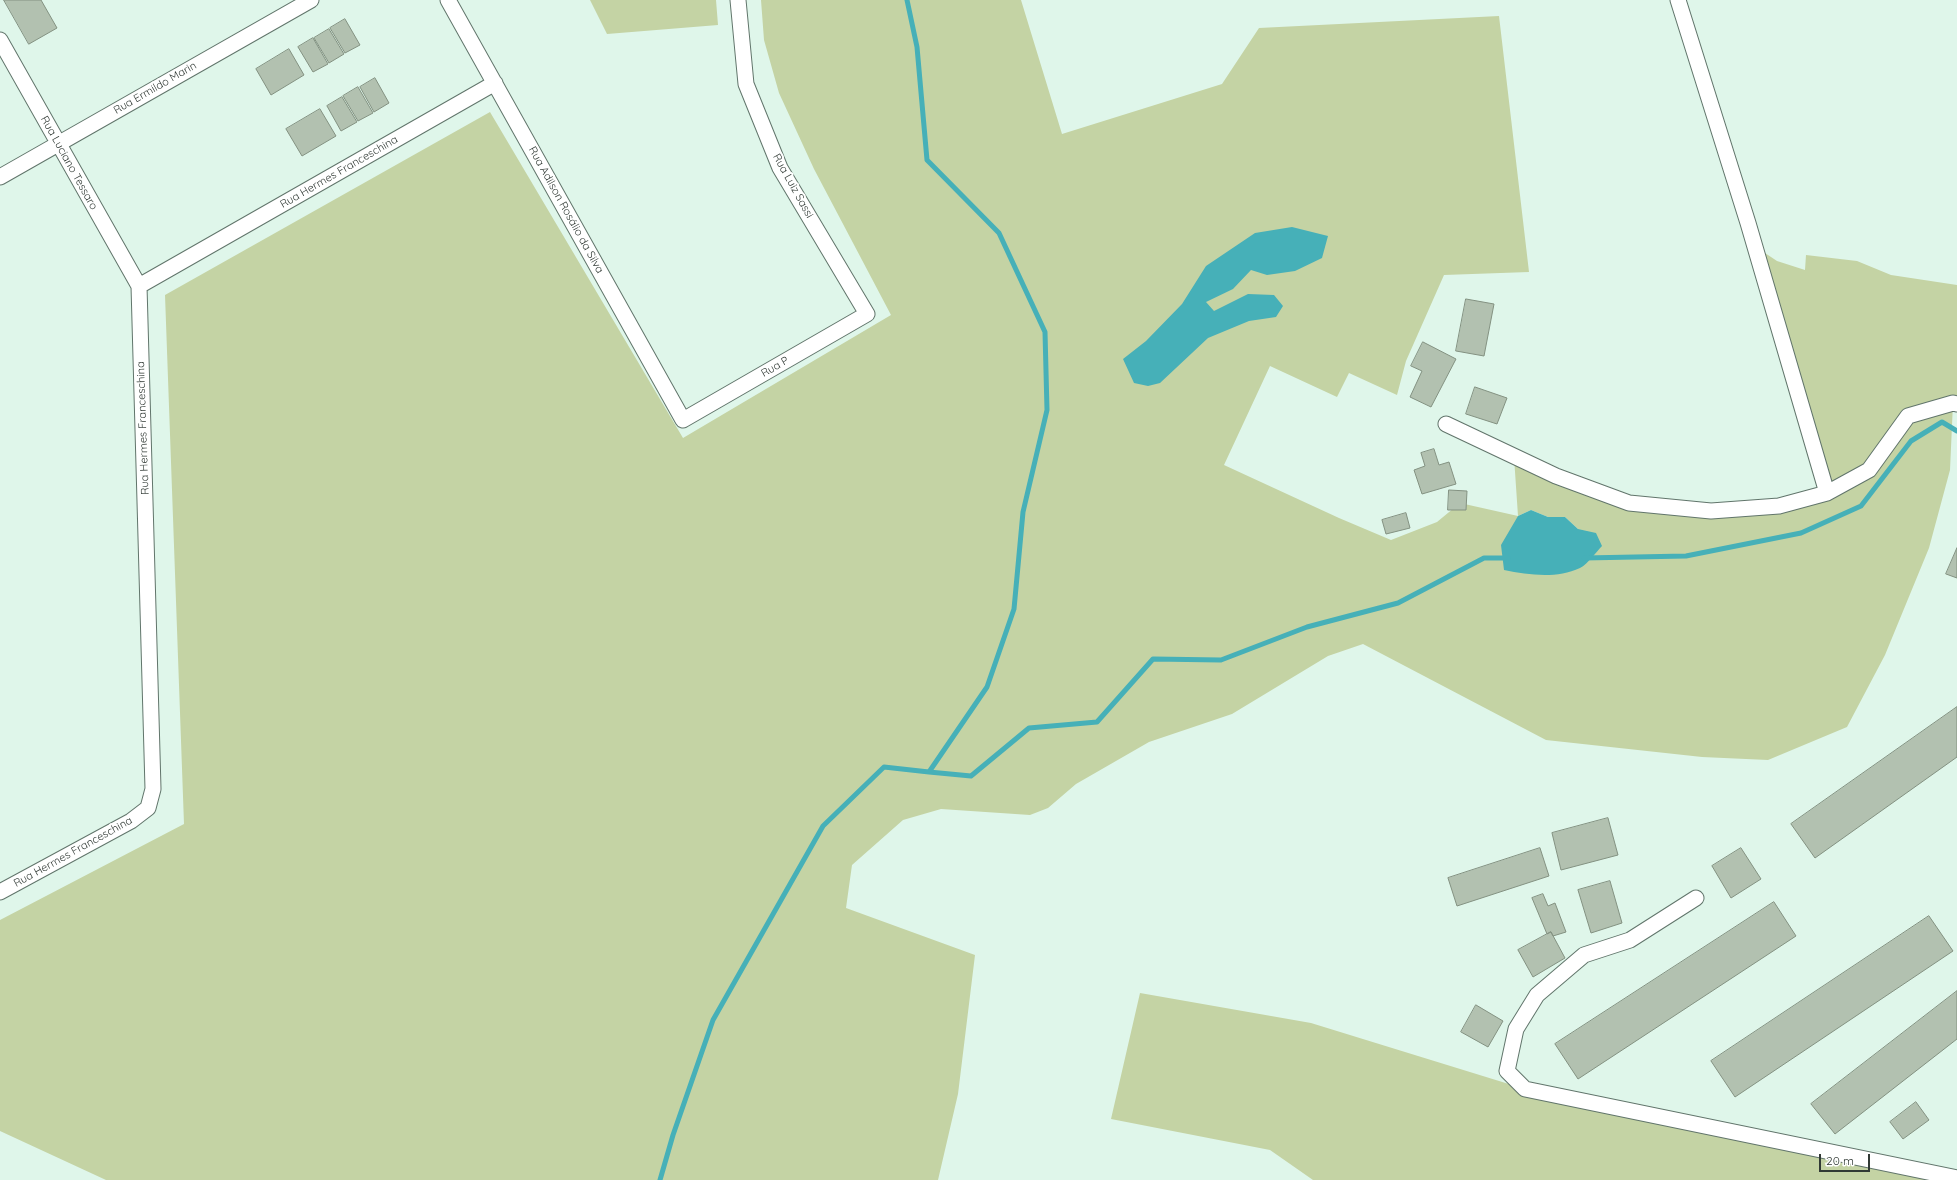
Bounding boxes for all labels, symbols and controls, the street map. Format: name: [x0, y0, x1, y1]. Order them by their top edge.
street label: Rua Ermildo Marin: [111, 59, 199, 117]
street label: Rua Luciano Tessaro: [38, 114, 100, 212]
street label: Rua Hermes Franceschina: [278, 133, 400, 211]
street label: Rua Adilson Rosálio da Silva: [526, 144, 606, 276]
street label: Rua Luiz Sassi: [770, 152, 816, 220]
street label: Rua P: [759, 354, 791, 380]
street label: Rua Hermes Franceschina: [134, 361, 152, 495]
street label: Rua Hermes Franceschina: [11, 814, 135, 890]
scale bar: [1821, 1146, 1872, 1172]
text: 20 m: [1826, 1153, 1854, 1168]

